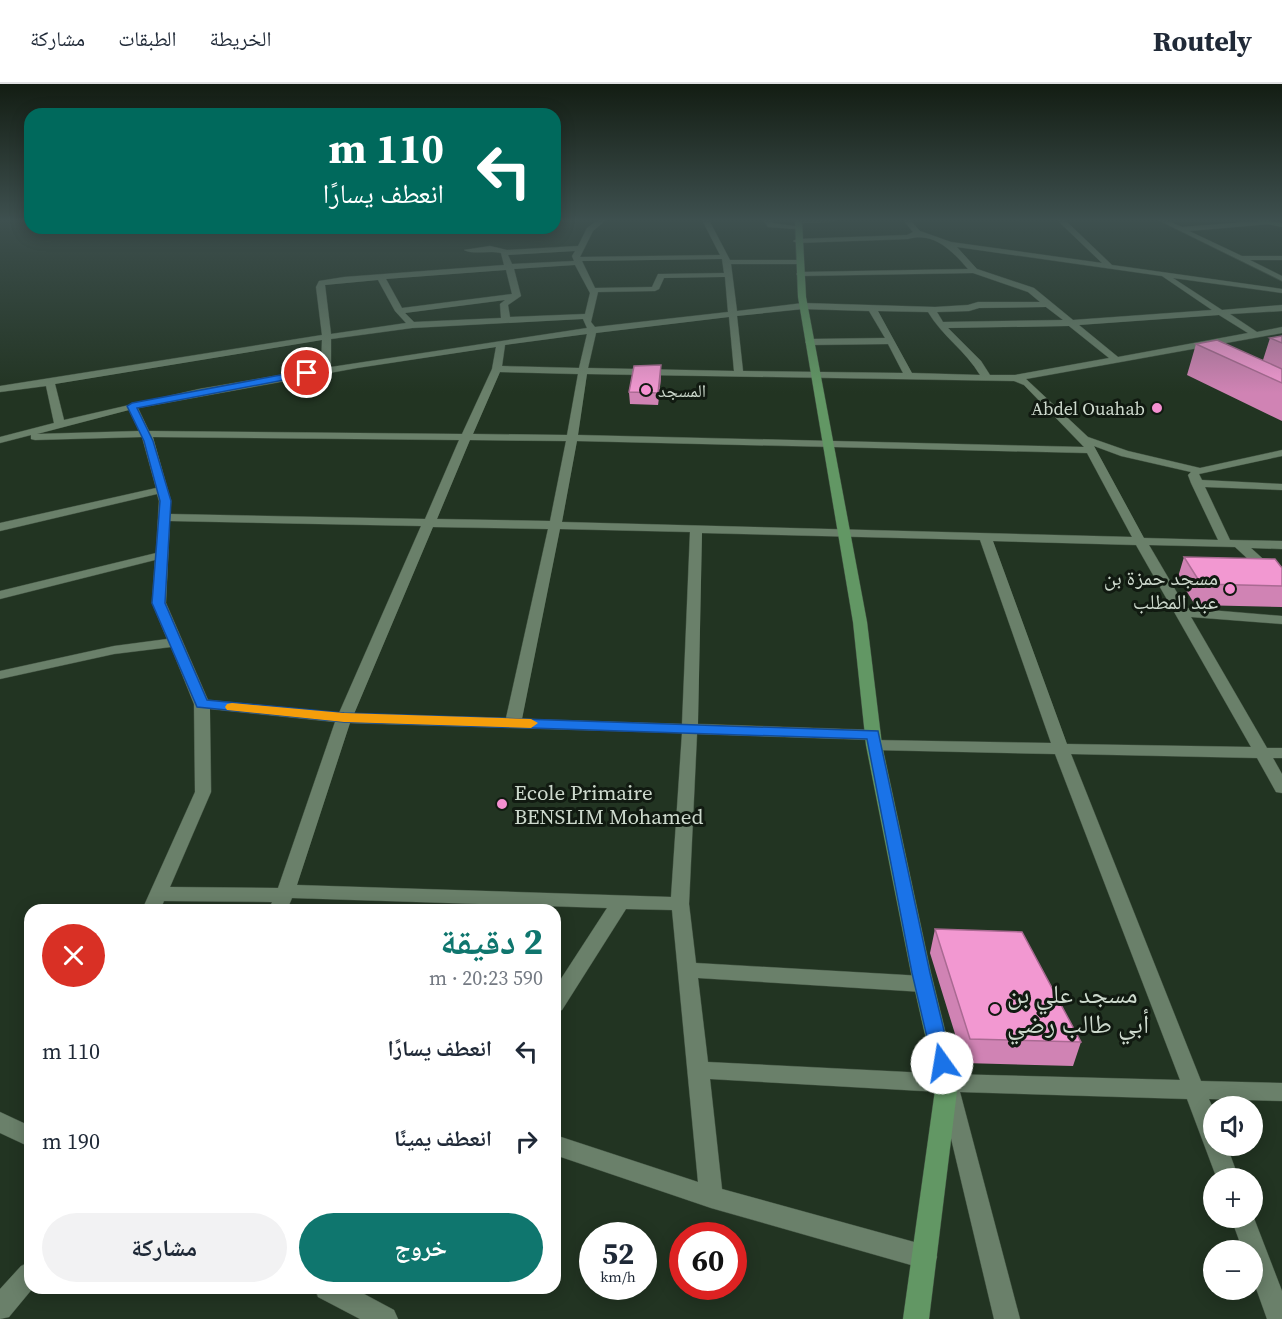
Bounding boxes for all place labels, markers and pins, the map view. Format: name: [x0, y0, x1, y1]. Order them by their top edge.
pin: [281, 347, 332, 398]
place label: المسجد: [658, 378, 706, 403]
marker: المسجد: [639, 383, 653, 397]
place label: Abdel Ouahab: [1031, 396, 1145, 421]
marker: Abdel Ouahab: [1150, 401, 1164, 415]
place label: مسجد حمزة بن عبد المطلب: [1104, 563, 1218, 616]
marker: مسجد حمزة بن عبد المطلب: [1223, 582, 1237, 596]
place label: Ecole Primaire BENSLIM Mohamed: [514, 778, 704, 831]
marker: Ecole Primaire BENSLIM Mohamed: [495, 797, 509, 811]
place label: مسجد علي بن أبي طالب رضي: [1007, 976, 1149, 1045]
marker: مسجد علي بن أبي طالب رضي: [988, 1002, 1002, 1016]

